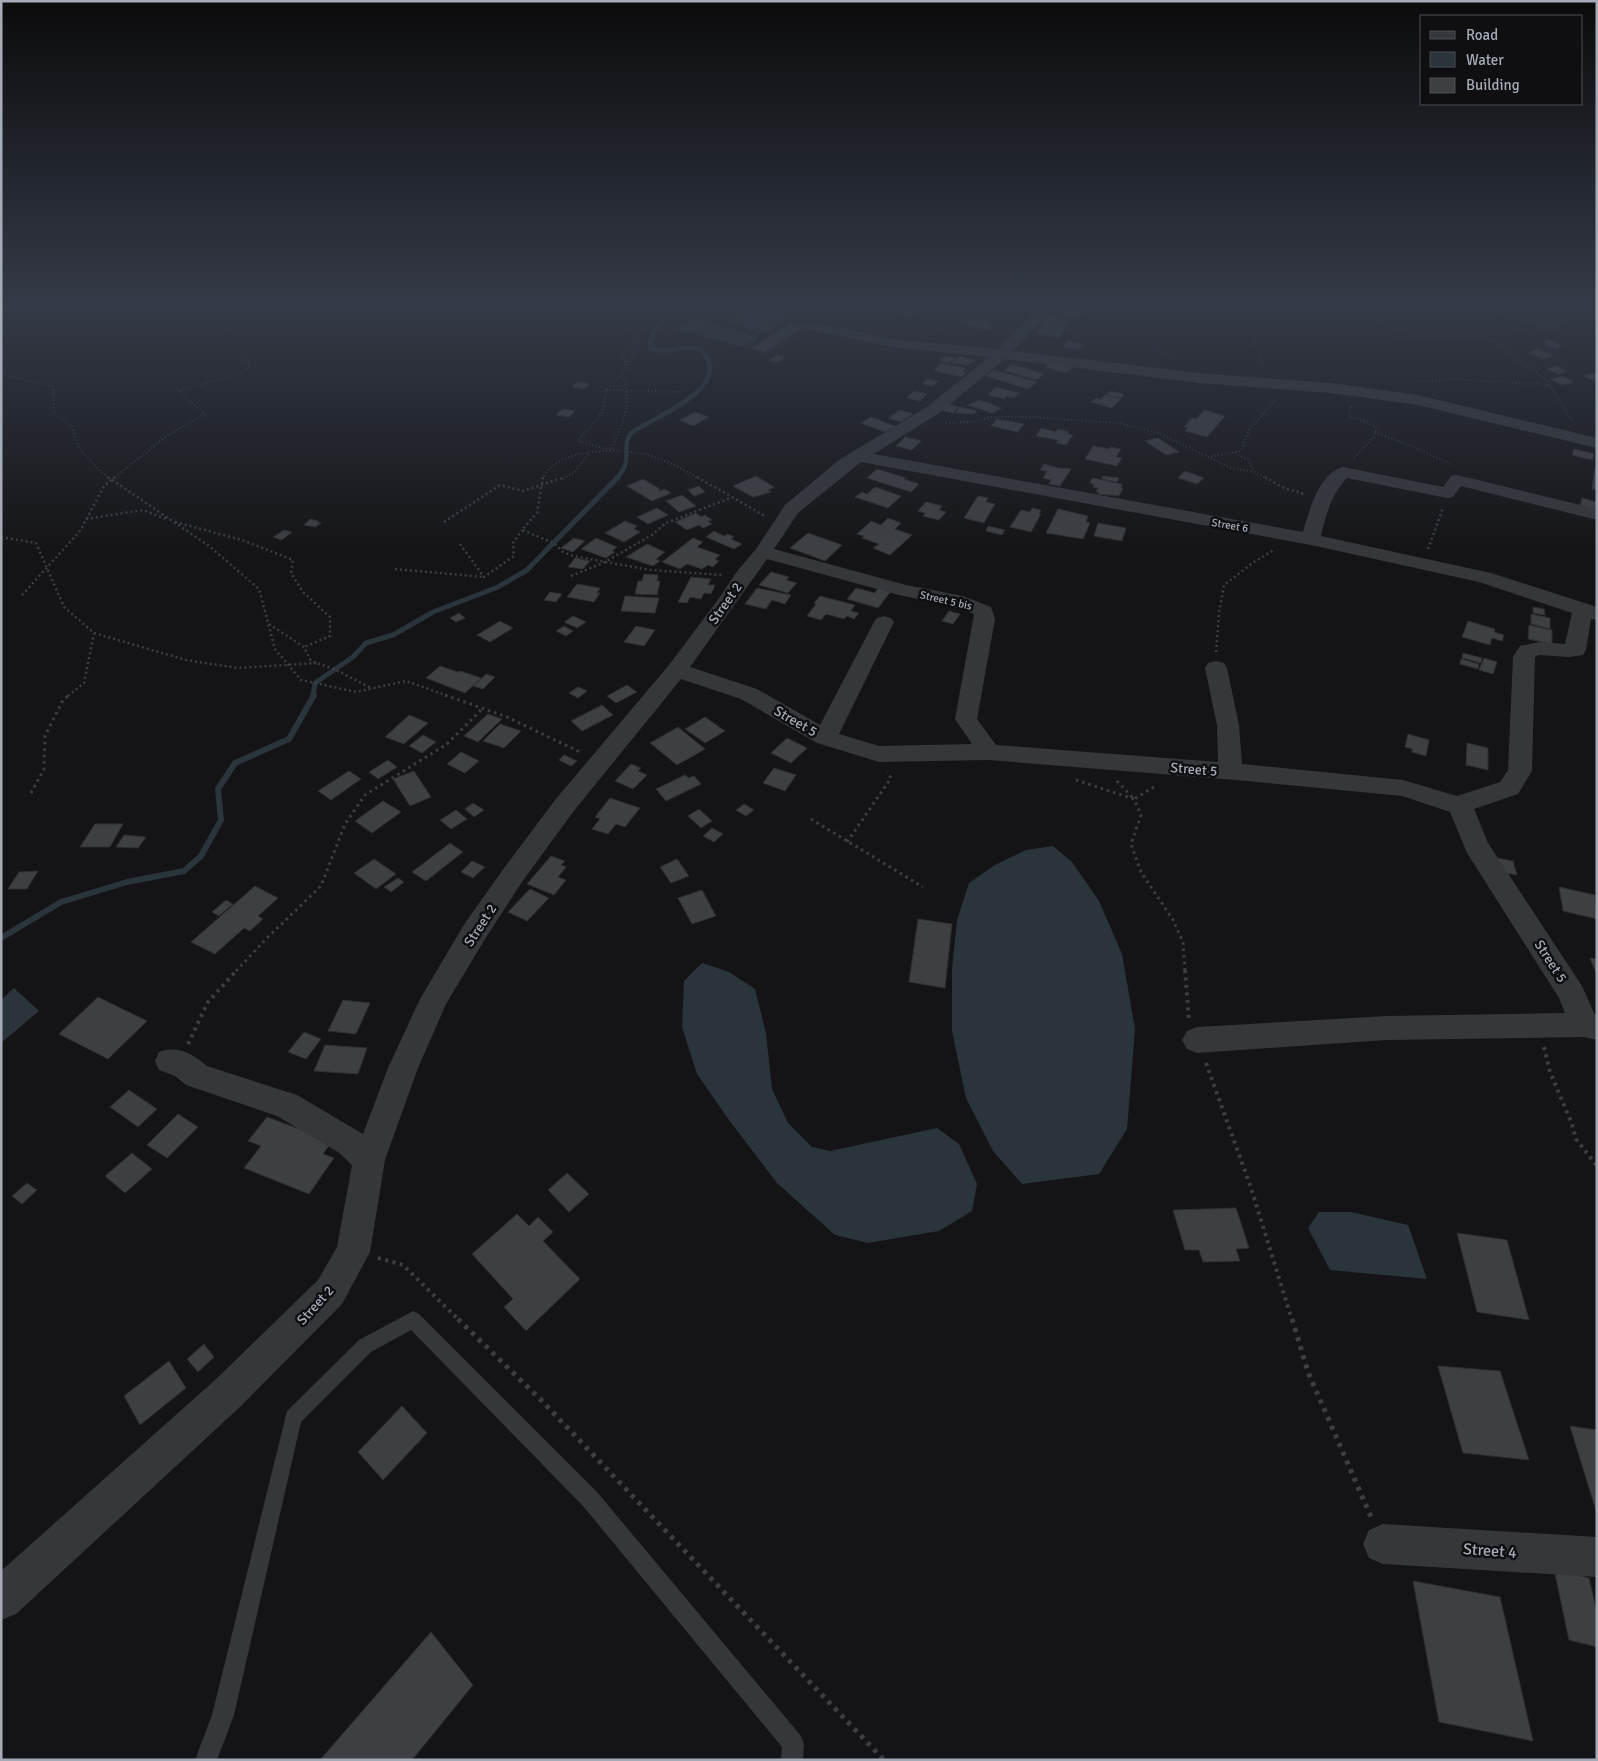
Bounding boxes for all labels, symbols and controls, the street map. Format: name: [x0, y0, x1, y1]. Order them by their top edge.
legend: [1420, 15, 1583, 105]
text: Road: [1466, 26, 1498, 44]
text: Water: [1466, 51, 1504, 69]
text: Building: [1466, 76, 1520, 94]
street label: Street 6: [1211, 516, 1249, 535]
street label: Street 2: [705, 579, 746, 627]
street label: Street 5 bis: [919, 588, 973, 613]
street label: Street 5: [771, 702, 820, 741]
street label: Street 5: [1170, 759, 1218, 780]
street label: Street 2: [460, 901, 500, 950]
street label: Street 5: [1531, 937, 1571, 986]
street label: Street 2: [293, 1282, 337, 1329]
street label: Street 4: [1462, 1539, 1518, 1563]

